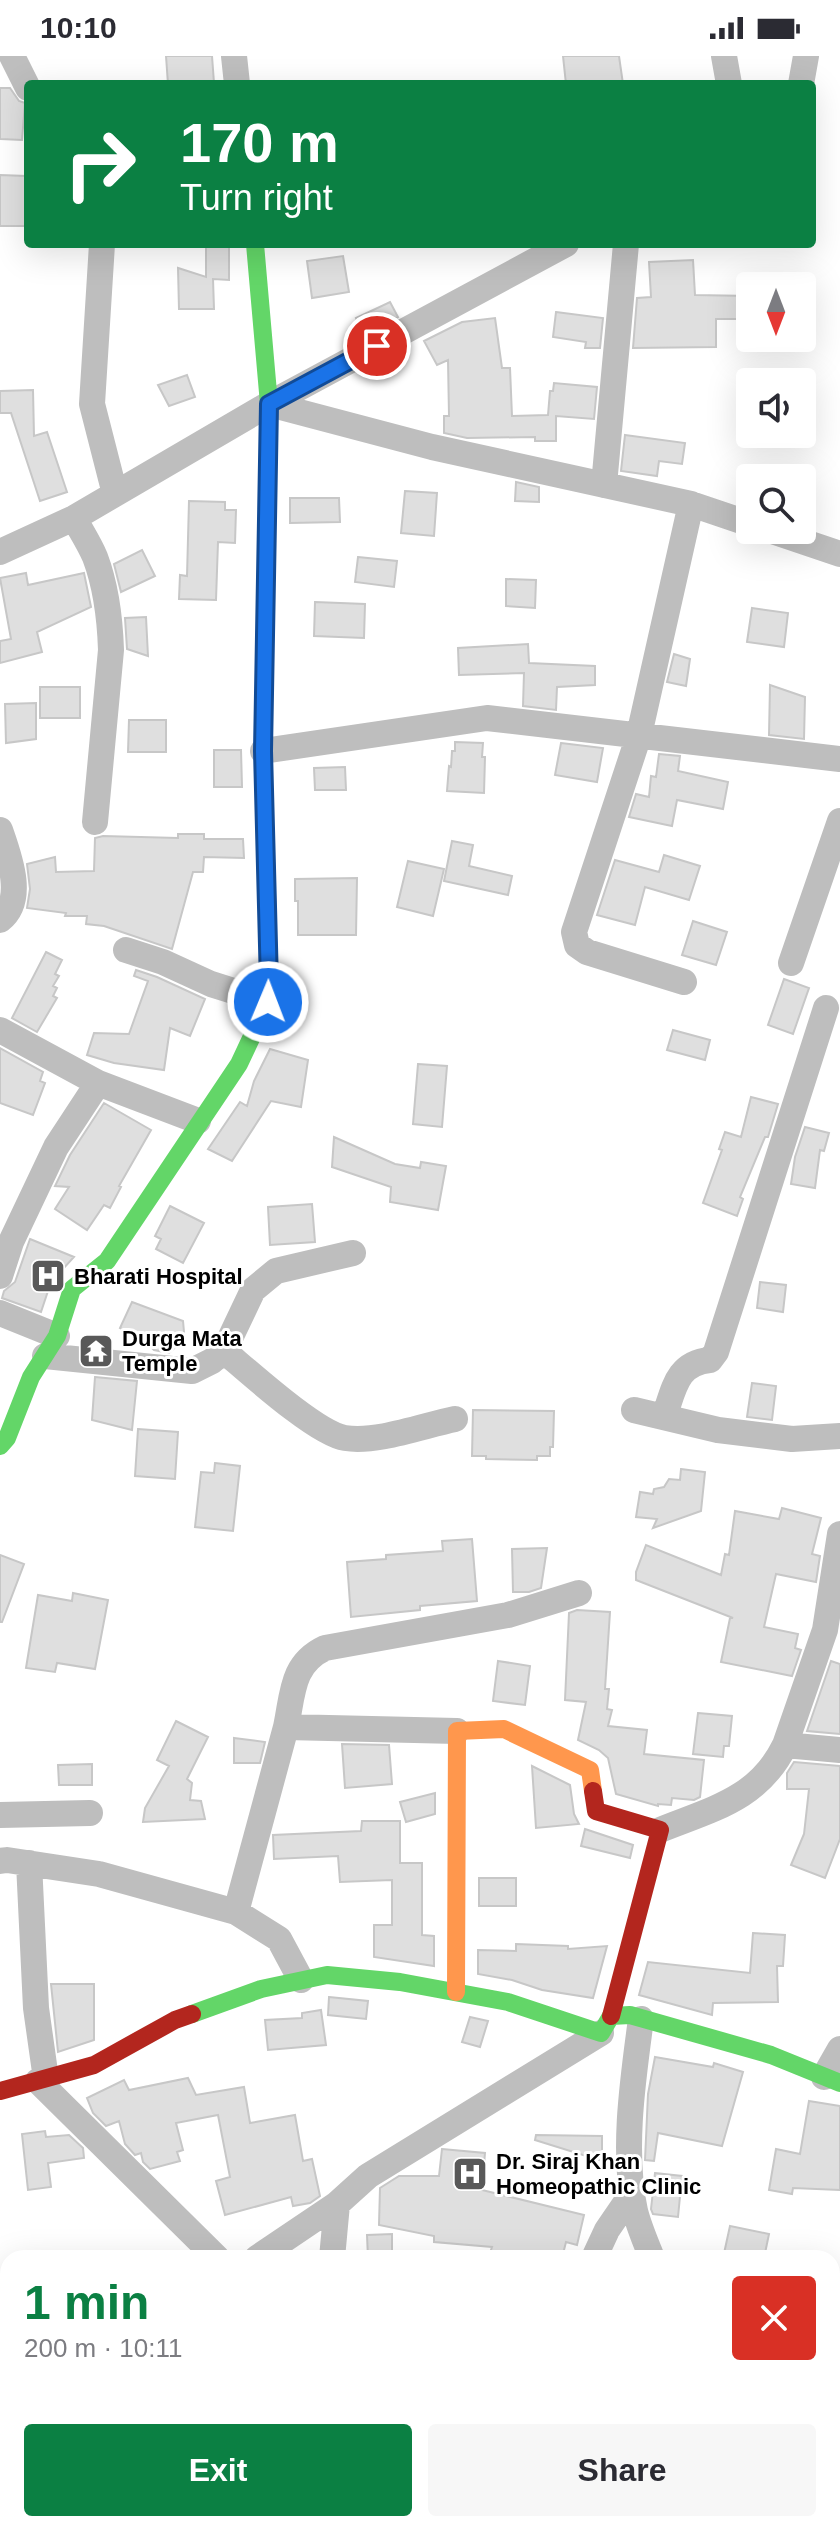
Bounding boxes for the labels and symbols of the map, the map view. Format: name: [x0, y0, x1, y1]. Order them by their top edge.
north arrow: [736, 272, 816, 352]
pin: [343, 312, 411, 380]
position arrow: [226, 960, 310, 1044]
hospital icon: Bharati Hospital: [29, 1257, 67, 1295]
place label: Bharati Hospital: [74, 1264, 243, 1289]
place label: Durga Mata Temple: [122, 1326, 243, 1376]
temple icon: Durga Mata Temple: [77, 1332, 115, 1370]
place label: Dr. Siraj Khan Homeopathic Clinic: [496, 2149, 701, 2199]
hospital icon: Dr. Siraj Khan Homeopathic Clinic: [451, 2155, 489, 2193]

